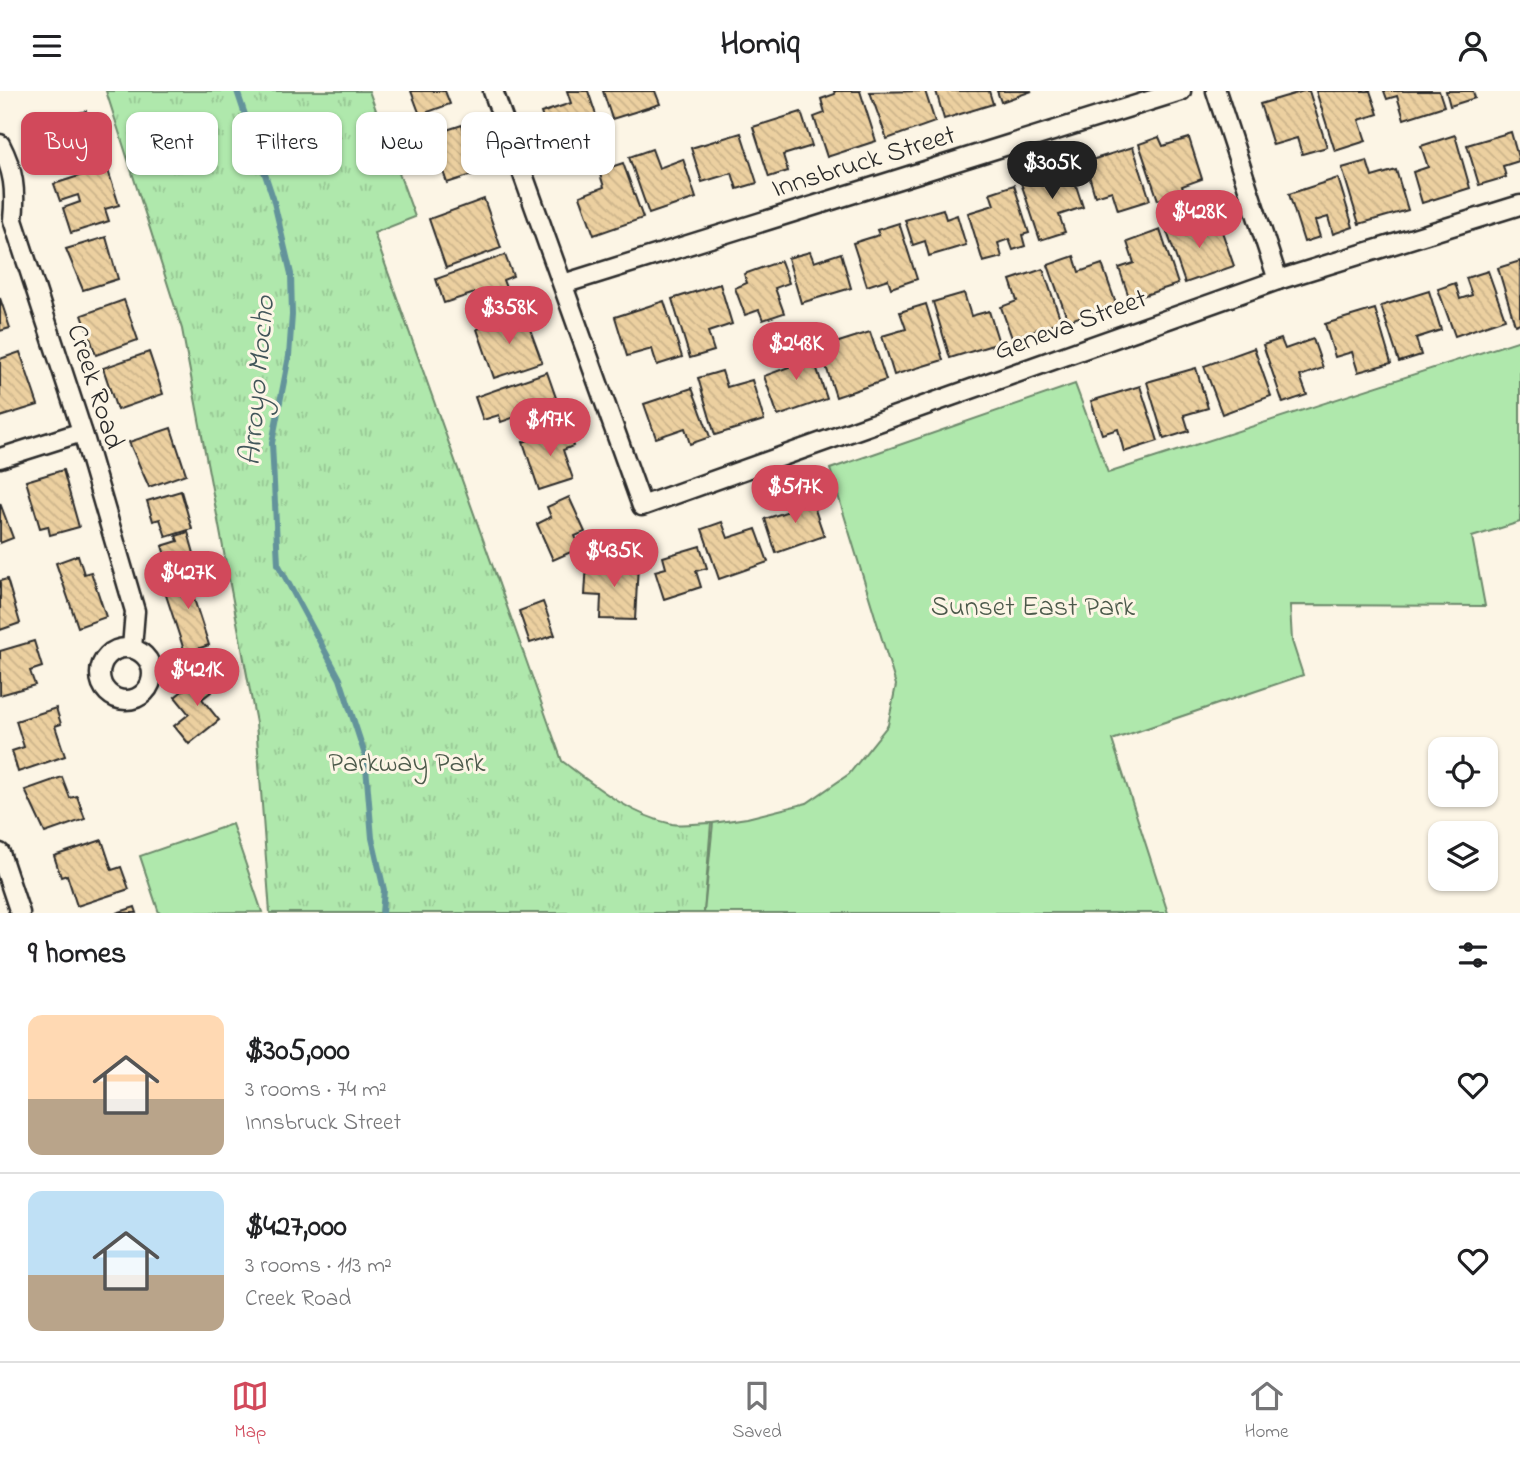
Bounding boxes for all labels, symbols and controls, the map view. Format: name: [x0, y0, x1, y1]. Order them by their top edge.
text: Homiq: [720, 22, 800, 69]
icon: menu: [28, 27, 66, 65]
icon: person: [1454, 27, 1492, 65]
chip: Buy: [21, 112, 112, 175]
chip: Rent: [126, 112, 218, 175]
chip: Filters: [232, 112, 342, 175]
chip: New: [356, 112, 447, 175]
chip: Apartment: [461, 112, 615, 175]
street label: Innsbruck Street: [767, 116, 961, 210]
pin: $305K: [1003, 141, 1101, 201]
text: $305K: [1023, 147, 1081, 180]
pin: $428K: [1150, 191, 1248, 250]
text: $428K: [1172, 196, 1226, 229]
street label: Geneva Street: [989, 279, 1153, 373]
pin: $358K: [460, 287, 558, 346]
text: $358K: [481, 292, 537, 325]
water label: Arroyo Mocho: [230, 293, 288, 468]
street label: Creek Road: [55, 319, 134, 455]
pin: $248K: [747, 323, 845, 382]
text: $248K: [769, 328, 823, 361]
pin: $197K: [501, 399, 599, 458]
text: $197K: [526, 404, 574, 437]
pin: $517K: [746, 465, 844, 525]
text: $517K: [767, 471, 823, 504]
pin: $435K: [565, 529, 663, 589]
text: $435K: [585, 535, 643, 568]
pin: $427K: [139, 552, 237, 611]
text: $427K: [160, 557, 216, 590]
park label: Sunset East Park: [931, 588, 1136, 629]
pin: $421K: [148, 649, 246, 708]
text: $421K: [170, 654, 224, 687]
map controls: [1428, 737, 1498, 891]
button: locate: [1428, 737, 1498, 807]
park label: Parkway Park: [328, 744, 486, 785]
button: layers: [1428, 821, 1498, 891]
text: 9 homes: [28, 933, 126, 977]
icon: filters: [1454, 936, 1492, 974]
text: $305,000: [245, 1030, 350, 1074]
icon: home: [84, 1043, 168, 1127]
icon: heart: [1454, 1066, 1492, 1104]
text: 3 rooms · 74 m²: [245, 1074, 387, 1107]
text: Innsbruck Street: [245, 1107, 401, 1140]
text: $427,000: [245, 1206, 347, 1250]
icon: home: [84, 1219, 168, 1303]
icon: heart: [1454, 1242, 1492, 1280]
text: 3 rooms · 113 m²: [245, 1250, 392, 1283]
text: Creek Road: [245, 1283, 351, 1316]
tab: Map: [231, 1377, 269, 1446]
tab: Saved: [732, 1377, 782, 1446]
tab: Home: [1244, 1377, 1289, 1446]

